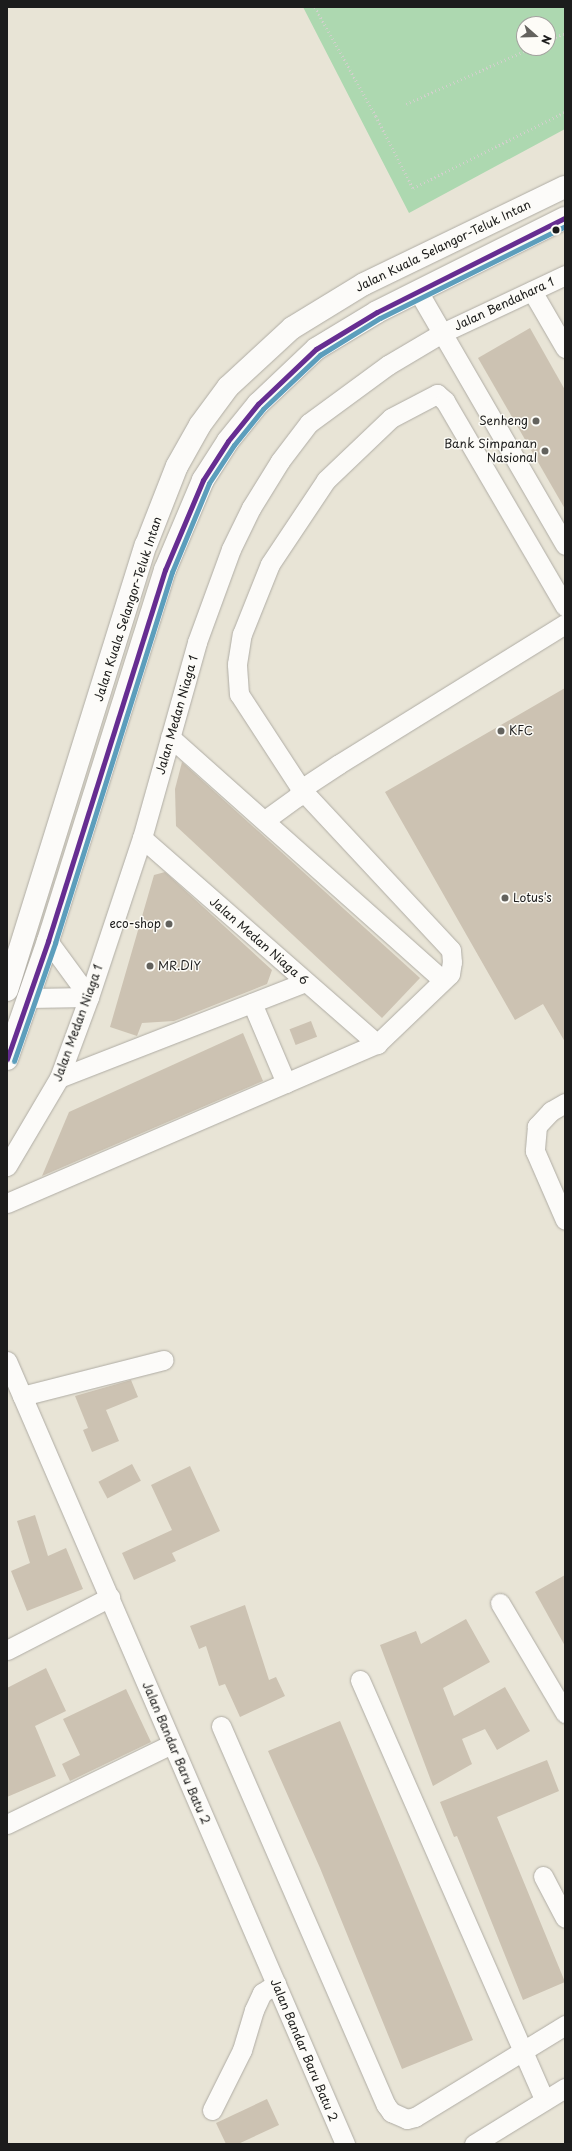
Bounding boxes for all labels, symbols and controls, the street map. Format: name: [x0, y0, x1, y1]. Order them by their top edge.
north arrow: [516, 16, 556, 56]
text: N: [537, 33, 556, 47]
street label: Jalan Kuala Selangor-Teluk Intan: [353, 197, 533, 295]
unlabelled marker: [551, 225, 561, 235]
street label: Jalan Bendahara 1: [451, 274, 557, 334]
place label: Senheng: [479, 414, 528, 428]
marker: Senheng: [531, 416, 541, 426]
place label: Bank Simpanan Nasional: [444, 437, 537, 465]
marker: Bank Simpanan Nasional: [540, 446, 550, 456]
street label: Jalan Kuala Selangor-Teluk Intan: [91, 515, 165, 703]
street label: Jalan Medan Niaga 1: [153, 654, 201, 776]
place label: KFC: [509, 724, 533, 738]
marker: KFC: [496, 726, 506, 736]
place label: Lotus's: [513, 891, 552, 905]
marker: Lotus's: [500, 893, 510, 903]
street label: Jalan Medan Niaga 6: [207, 894, 311, 988]
place label: eco-shop: [109, 917, 161, 931]
marker: eco-shop: [164, 919, 174, 929]
place label: MR.DIY: [158, 959, 201, 973]
marker: MR.DIY: [145, 961, 155, 971]
street label: Jalan Medan Niaga 1: [50, 963, 106, 1083]
street label: Jalan Bandar Baru Batu 2: [139, 1679, 213, 1827]
street label: Jalan Bandar Baru Batu 2: [267, 1976, 341, 2124]

